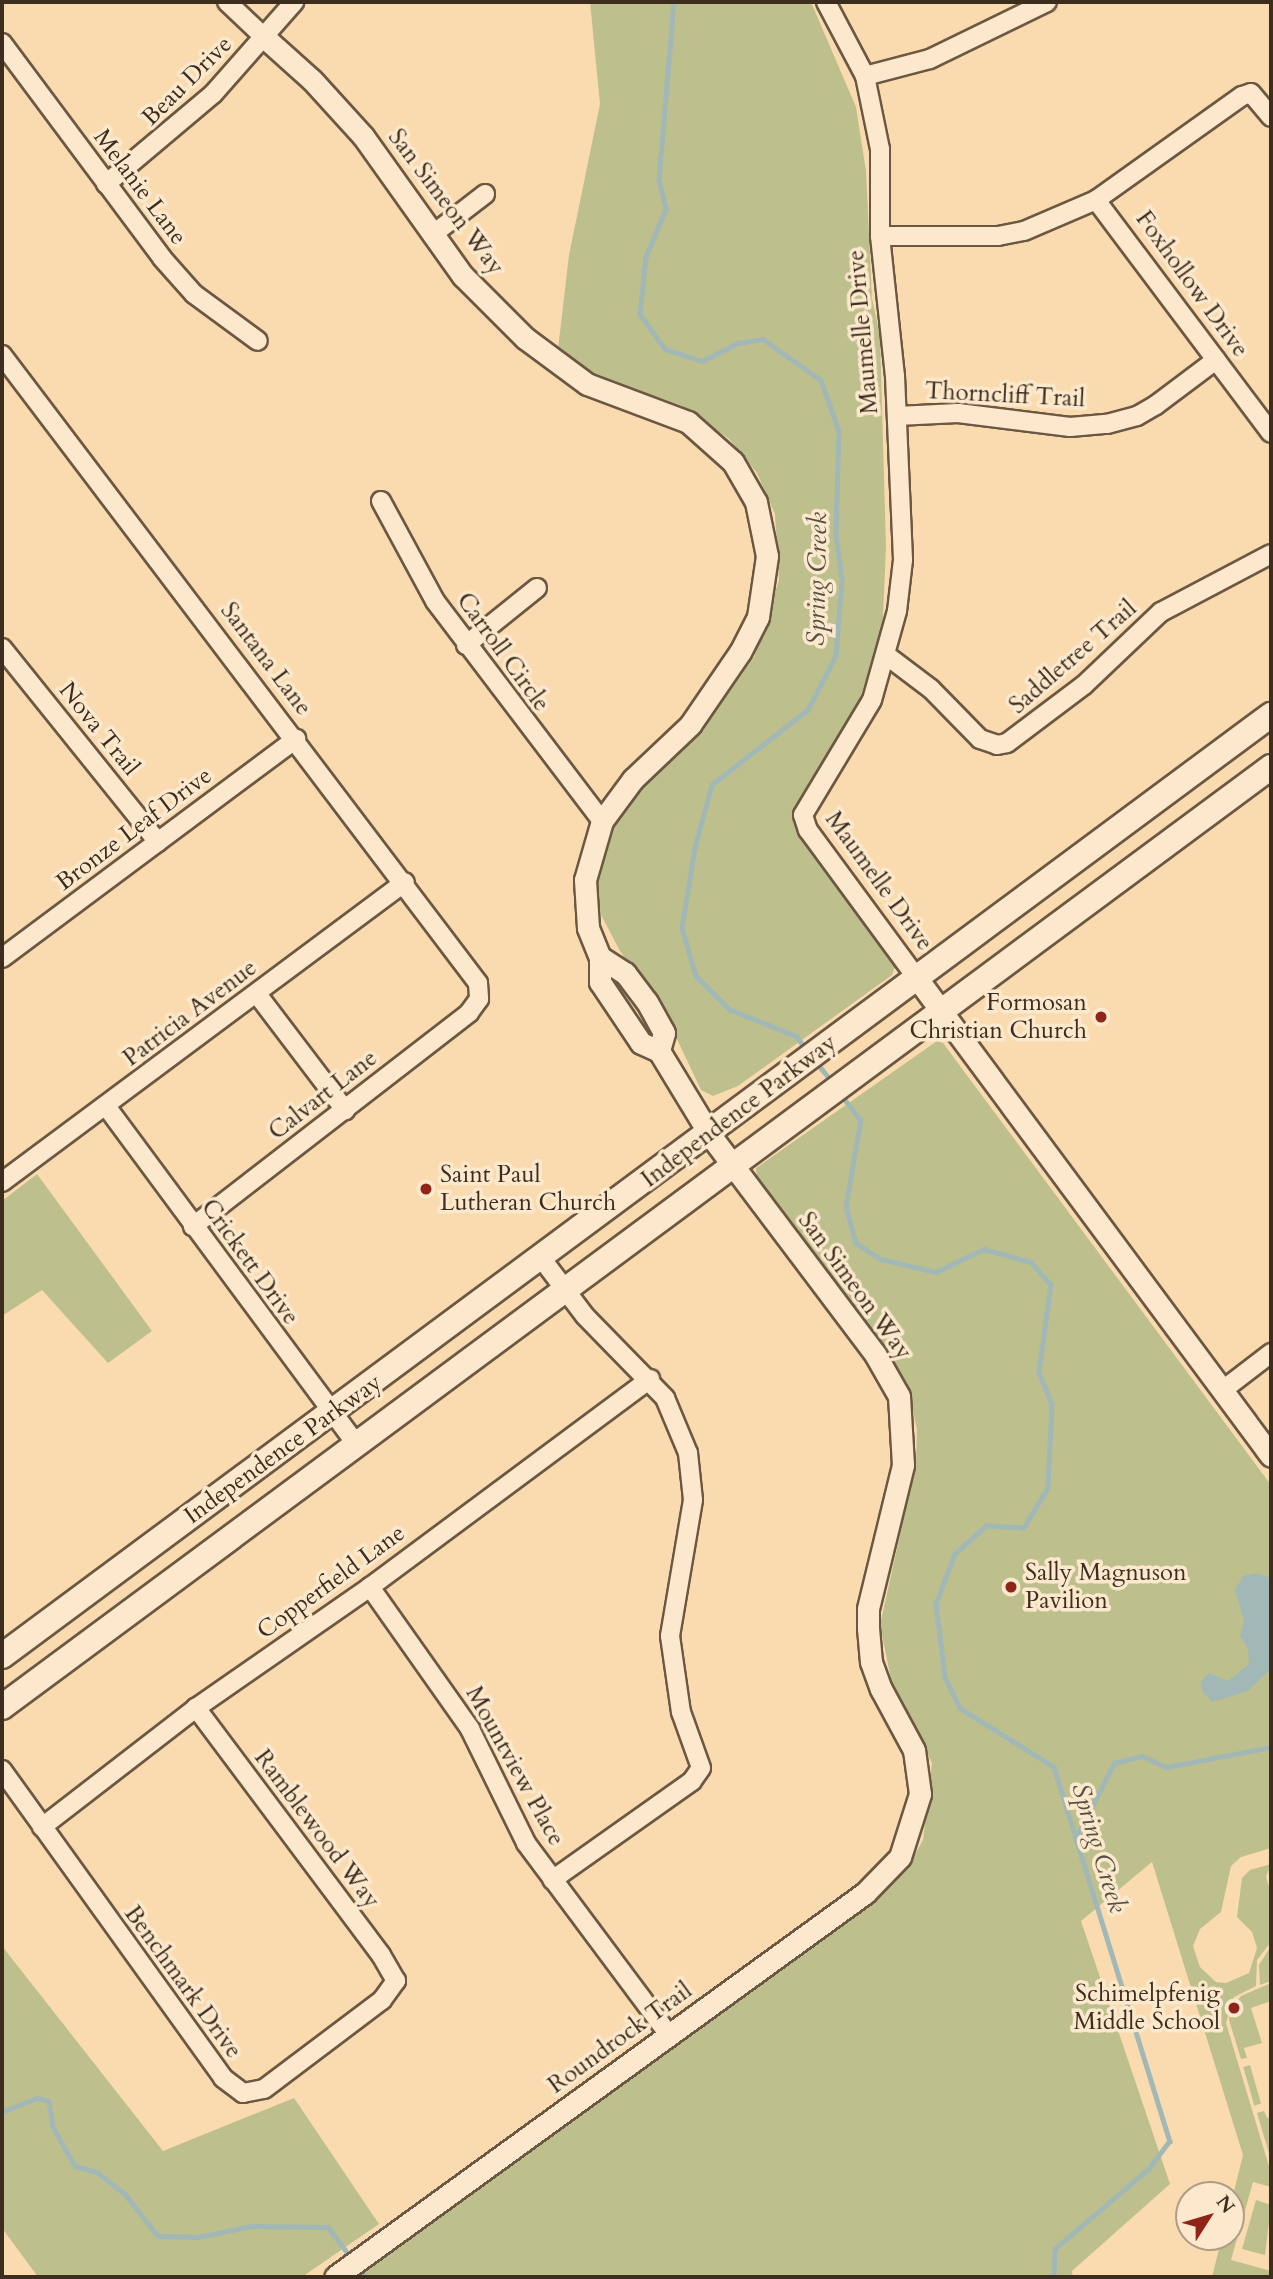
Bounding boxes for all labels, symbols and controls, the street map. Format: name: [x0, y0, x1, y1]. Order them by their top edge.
street label: Beau Drive: [136, 30, 238, 132]
street label: San Simeon Way: [382, 123, 510, 281]
street label: Melanie Lane: [87, 124, 193, 250]
street label: Foxhollow Drive: [1129, 205, 1255, 363]
street label: Maumelle Drive: [841, 249, 885, 415]
street label: Thorncliff Trail: [924, 376, 1086, 414]
water label: Spring Creek: [800, 512, 834, 646]
street label: Carroll Circle: [450, 587, 556, 717]
street label: Saddletree Trail: [1004, 594, 1142, 720]
street label: Santana Lane: [214, 597, 318, 721]
street label: Nova Trail: [53, 676, 145, 782]
street label: Bronze Leaf Drive: [51, 761, 217, 897]
street label: Maumelle Drive: [819, 806, 939, 956]
street label: Patricia Avenue: [117, 953, 263, 1073]
place label: Formosan Christian Church: [910, 989, 1087, 1045]
marker: Formosan Christian Church: [1093, 1009, 1109, 1025]
street label: Independence Parkway: [636, 1028, 842, 1194]
street label: Calvart Lane: [263, 1044, 383, 1146]
place label: Saint Paul Lutheran Church: [440, 1161, 616, 1217]
marker: Saint Paul Lutheran Church: [418, 1181, 434, 1197]
street label: Crickett Drive: [195, 1194, 305, 1330]
street label: San Simeon Way: [792, 1207, 918, 1365]
street label: Independence Parkway: [179, 1368, 387, 1530]
street label: Copperfield Lane: [251, 1519, 411, 1645]
place label: Sally Magnuson Pavilion: [1025, 1559, 1187, 1615]
marker: Sally Magnuson Pavilion: [1003, 1579, 1019, 1595]
street label: Mountview Place: [459, 1681, 571, 1851]
street label: Ramblewood Way: [248, 1744, 386, 1914]
water label: Spring Creek: [1064, 1779, 1134, 1917]
street label: Benchmark Drive: [118, 1900, 248, 2064]
street label: Roundrock Trail: [542, 1976, 698, 2100]
place label: Schimelpfenig Middle School: [1073, 1980, 1220, 2036]
marker: Schimelpfenig Middle School: [1226, 2000, 1242, 2016]
north arrow: [1175, 2181, 1245, 2251]
text: N: [1210, 2190, 1241, 2219]

